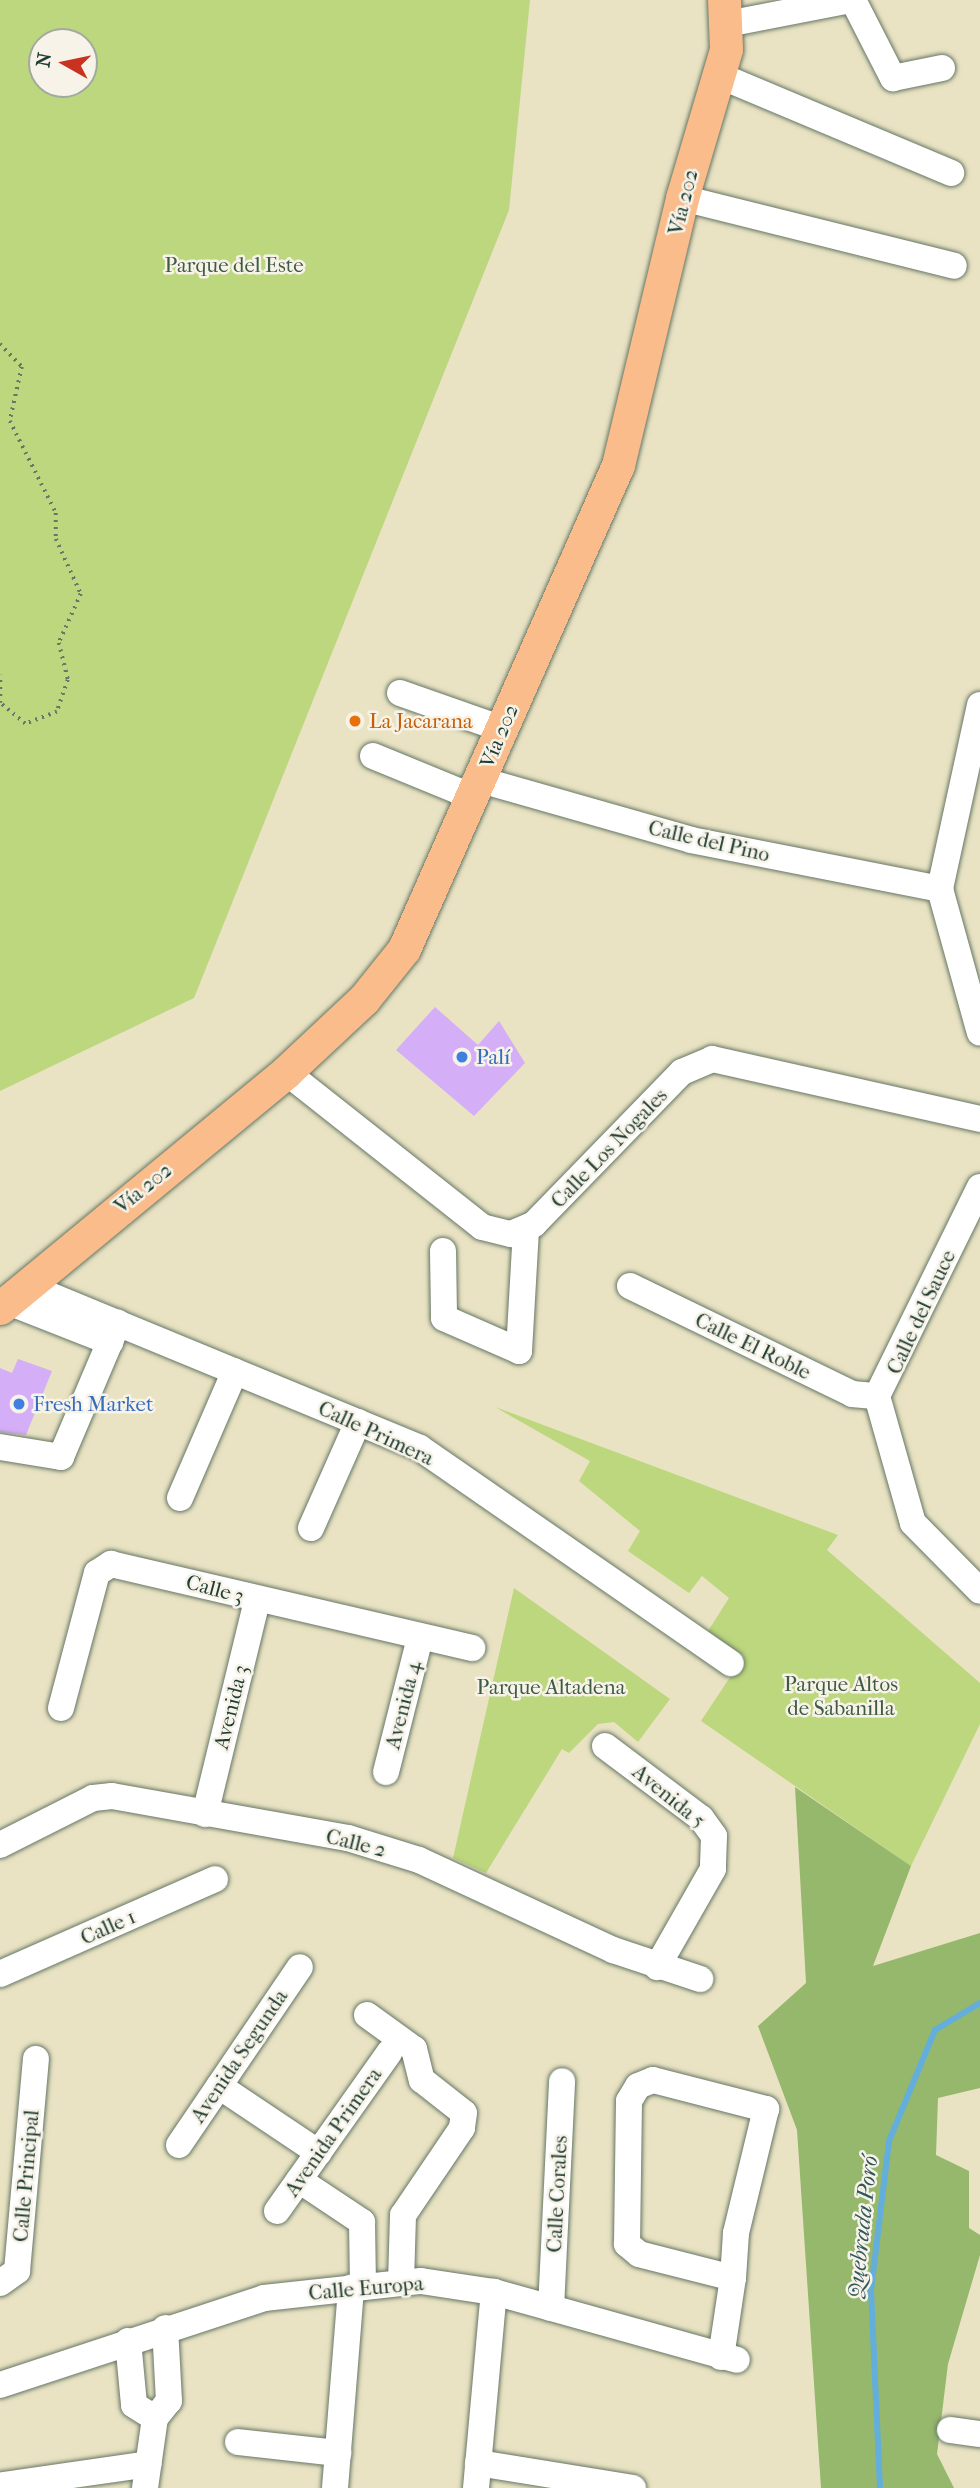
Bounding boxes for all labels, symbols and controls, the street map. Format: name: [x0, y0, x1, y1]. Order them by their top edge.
north arrow: [28, 28, 98, 98]
text: N: [32, 51, 56, 69]
street label: Vía 202: [663, 167, 703, 237]
park label: Parque del Este: [164, 252, 304, 278]
street label: Vía 202: [474, 700, 524, 772]
place label: La Jacarana: [369, 708, 473, 734]
marker: La Jacarana: [347, 713, 363, 729]
street label: Calle del Pino: [646, 815, 772, 867]
place label: Palí: [476, 1044, 510, 1070]
marker: Palí: [454, 1049, 470, 1065]
street label: Calle Los Nogales: [545, 1083, 673, 1213]
street label: Vía 202: [109, 1157, 177, 1219]
street label: Calle del Sauce: [881, 1246, 961, 1378]
street label: Calle El Roble: [691, 1307, 815, 1385]
place label: Fresh Market: [33, 1391, 153, 1417]
street label: Calle Primera: [314, 1395, 438, 1471]
marker: Fresh Market: [11, 1396, 27, 1412]
street label: Calle 3: [183, 1569, 247, 1609]
street label: Avenida 4: [380, 1658, 426, 1752]
street label: Avenida 3: [208, 1662, 254, 1752]
park label: Parque Altos de Sabanilla: [784, 1671, 898, 1721]
park label: Parque Altadena: [477, 1674, 625, 1700]
street label: Avenida 5: [627, 1759, 711, 1833]
street label: Calle 2: [323, 1823, 389, 1863]
street label: Calle 1: [77, 1904, 139, 1950]
street label: Avenida Segunda: [185, 1985, 293, 2127]
street label: Avenida Primera: [279, 2063, 387, 2201]
street label: Calle Principal: [8, 2109, 44, 2243]
street label: Calle Corales: [541, 2135, 573, 2253]
water label: Quebrada Poró: [842, 2154, 884, 2300]
street label: Calle Europa: [307, 2270, 425, 2306]

